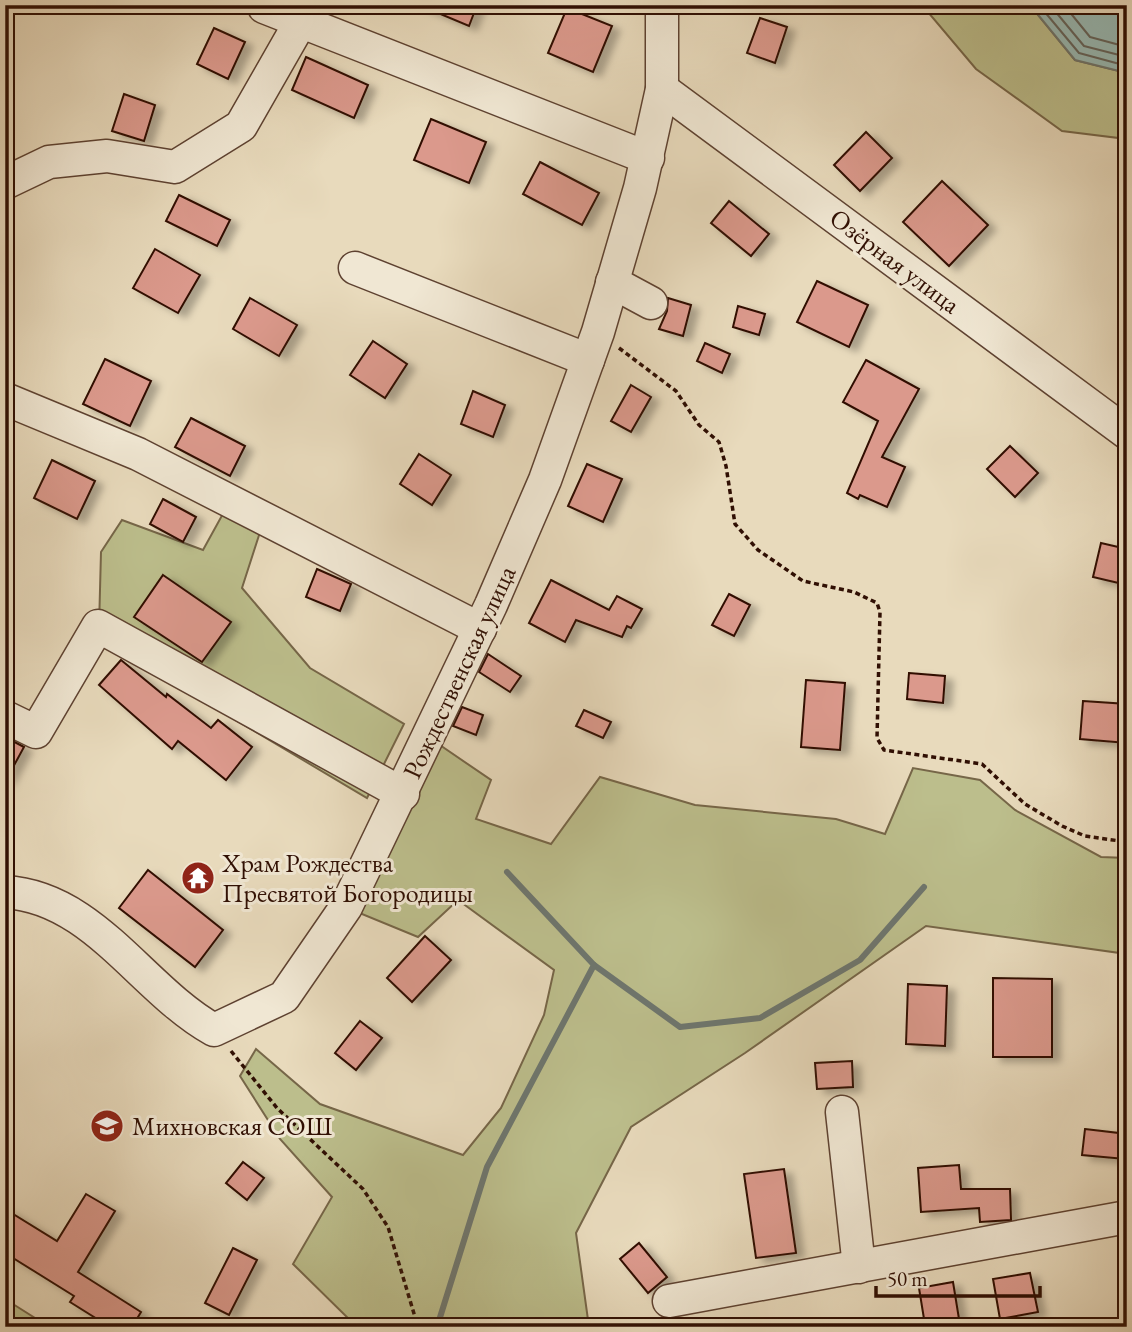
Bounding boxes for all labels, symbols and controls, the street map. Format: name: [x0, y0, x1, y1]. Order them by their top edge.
street label: Озёрная улица: [823, 201, 968, 322]
street label: Рождественская улица: [395, 559, 524, 784]
place label: Храм Рождества Пресвятой Богородицы: [221, 846, 473, 910]
temple icon: Храм Рождества Пресвятой Богородицы: [179, 859, 217, 897]
school or university icon: Михновская СОШ: [88, 1107, 126, 1145]
place label: Михновская СОШ: [132, 1109, 332, 1143]
scale bar: [876, 1255, 1041, 1299]
text: 50 m: [887, 1265, 928, 1292]

